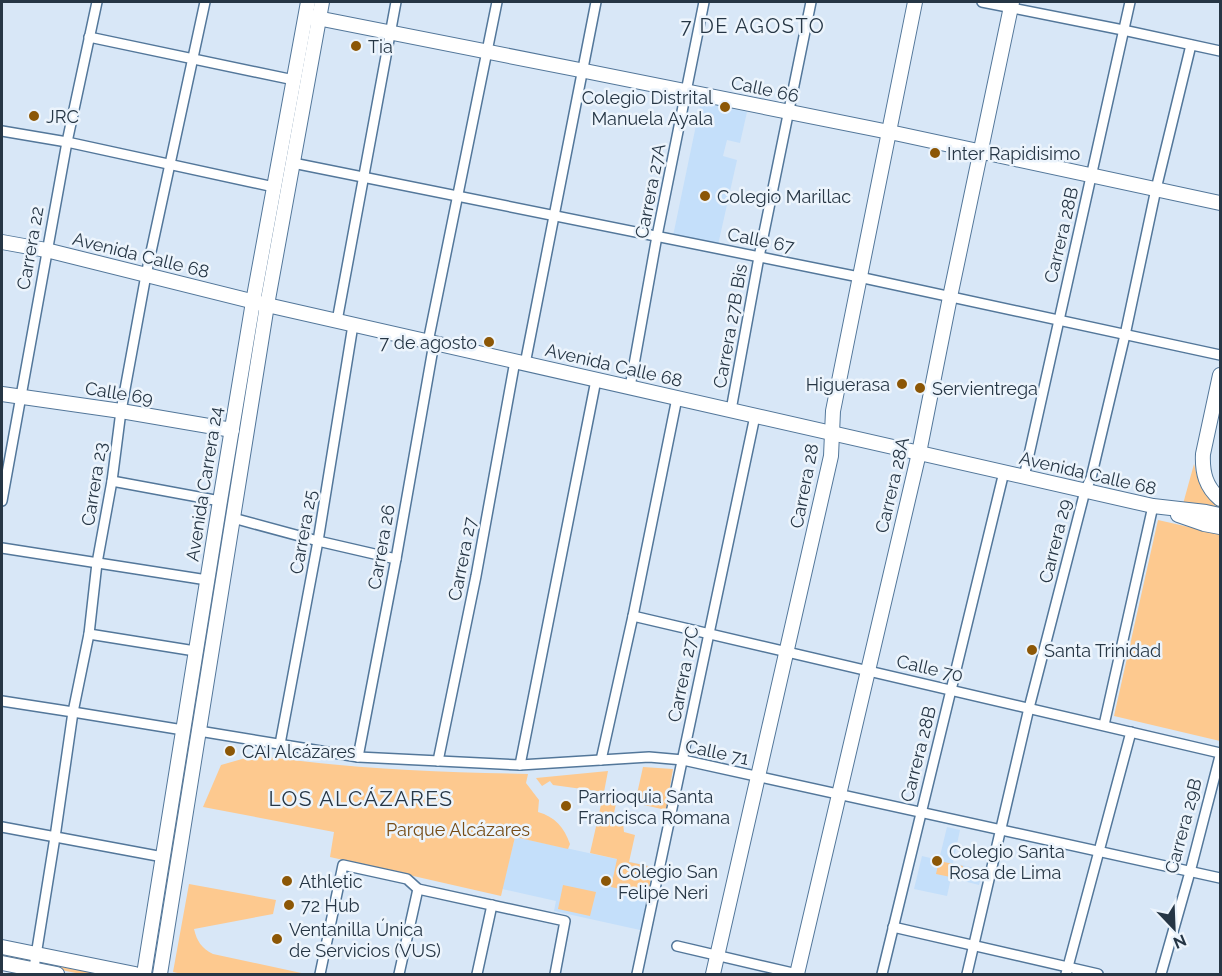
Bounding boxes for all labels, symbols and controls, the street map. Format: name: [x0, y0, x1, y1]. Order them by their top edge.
district label: 7 DE AGOSTO: [681, 14, 825, 38]
place label: Tia: [368, 36, 393, 57]
marker: Tia: [349, 39, 363, 53]
street label: Calle 66: [729, 72, 801, 106]
place label: Colegio Distrital Manuela Ayala: [582, 87, 713, 129]
marker: Colegio Distrital Manuela Ayala: [718, 100, 732, 114]
place label: JRC: [46, 106, 79, 127]
marker: JRC: [27, 109, 41, 123]
street label: Carrera 27A: [631, 142, 669, 240]
place label: Inter Rapidisimo: [947, 143, 1081, 164]
marker: Inter Rapidisimo: [928, 146, 942, 160]
street label: Carrera 28B: [1040, 185, 1082, 285]
place label: Colegio Marillac: [717, 186, 851, 207]
marker: Colegio Marillac: [698, 189, 712, 203]
street label: Carrera 22: [12, 205, 48, 291]
street label: Calle 67: [726, 223, 797, 257]
street label: Avenida Calle 68: [71, 228, 211, 282]
street label: Carrera 27B Bis: [709, 262, 751, 390]
place label: 7 de agosto: [380, 332, 477, 353]
marker: 7 de agosto: [482, 335, 496, 349]
street label: Avenida Calle 68: [543, 339, 685, 391]
place label: Higuerasa: [806, 374, 890, 395]
street label: Calle 69: [84, 377, 154, 409]
marker: Higuerasa: [895, 377, 909, 391]
place label: Servientrega: [932, 378, 1038, 399]
marker: Servientrega: [913, 381, 927, 395]
street label: Avenida Carrera 24: [181, 405, 227, 563]
street label: Carrera 28A: [871, 435, 913, 535]
street label: Carrera 23: [77, 441, 111, 527]
street label: Carrera 28: [786, 442, 822, 530]
street label: Avenida Calle 68: [1017, 447, 1159, 499]
street label: Carrera 25: [285, 488, 321, 576]
street label: Carrera 29: [1034, 497, 1076, 585]
street label: Carrera 26: [363, 503, 399, 591]
street label: Carrera 27: [444, 515, 480, 603]
street label: Carrera 27C: [663, 624, 703, 724]
place label: Santa Trinidad: [1044, 640, 1161, 661]
marker: Santa Trinidad: [1025, 643, 1039, 657]
street label: Calle 70: [895, 650, 965, 686]
street label: Carrera 28B: [896, 704, 940, 804]
street label: Calle 71: [683, 735, 751, 769]
place label: CAI Alcázares: [242, 741, 356, 762]
marker: CAI Alcázares: [223, 744, 237, 758]
street label: Carrera 29B: [1160, 776, 1206, 876]
district label: LOS ALCÁZARES: [268, 786, 454, 811]
place label: Parrioquia Santa Francisca Romana: [578, 786, 730, 828]
marker: Parrioquia Santa Francisca Romana: [559, 799, 573, 813]
park label: Parque Alcázares: [386, 819, 530, 840]
place label: Colegio Santa Rosa de Lima: [949, 841, 1065, 883]
marker: Colegio Santa Rosa de Lima: [930, 854, 944, 868]
place label: Colegio San Felipe Neri: [618, 861, 718, 903]
place label: Athletic: [299, 871, 363, 892]
marker: Athletic: [280, 874, 294, 888]
marker: Colegio San Felipe Neri: [599, 874, 613, 888]
place label: 72 Hub: [301, 895, 360, 916]
marker: 72 Hub: [282, 898, 296, 912]
north arrow: [1144, 898, 1204, 958]
place label: Ventanilla Única de Servicios (VUS): [289, 918, 441, 961]
text: N: [1170, 930, 1189, 952]
marker: Ventanilla Única de Servicios (VUS): [270, 932, 284, 946]

